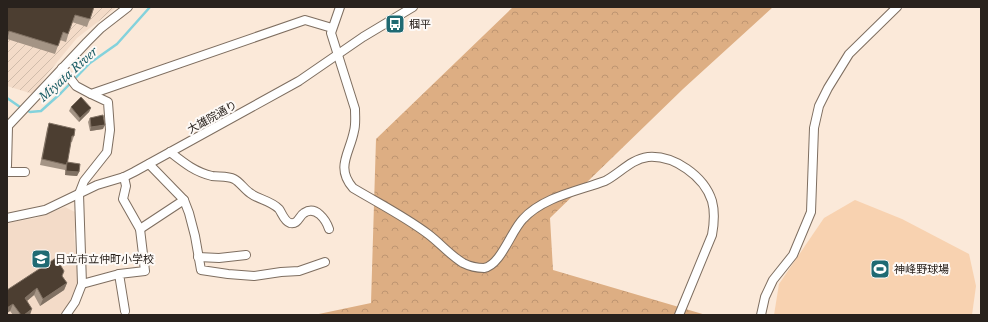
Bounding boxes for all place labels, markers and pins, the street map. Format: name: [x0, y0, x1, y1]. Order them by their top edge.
bus stop icon: 椢平: [384, 13, 406, 35]
place label: 椢平: [409, 17, 431, 31]
school or university icon: 日立市立仲町小学校: [30, 248, 52, 270]
place label: 日立市立仲町小学校: [55, 252, 154, 266]
sports icon: 神峰野球場: [869, 258, 891, 280]
place label: 神峰野球場: [894, 262, 949, 276]

